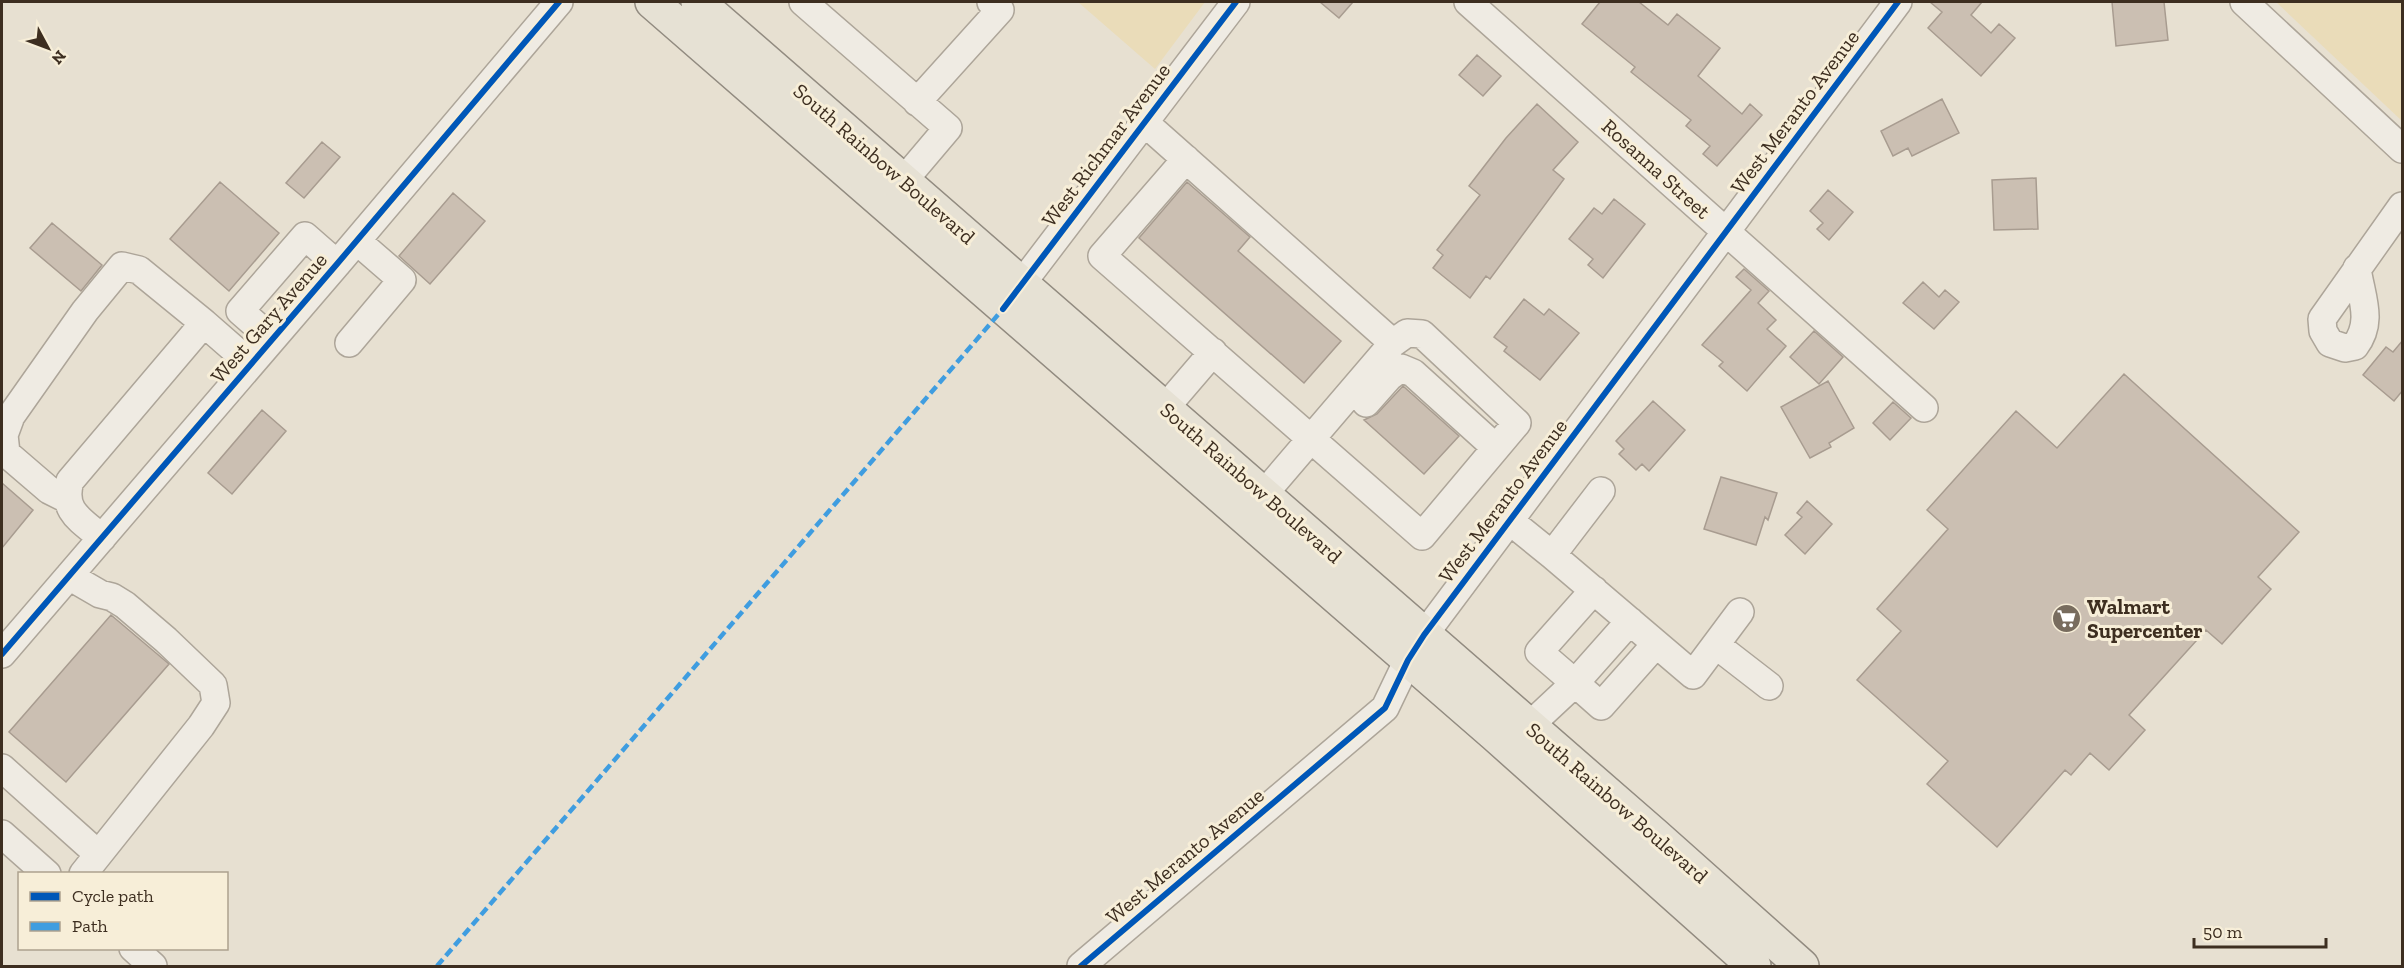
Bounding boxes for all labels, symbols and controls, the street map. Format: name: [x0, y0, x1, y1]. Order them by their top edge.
north arrow: [18, 18, 78, 78]
street label: West Meranto Avenue: [1725, 25, 1864, 198]
text: N: [48, 47, 70, 68]
street label: West Richmar Avenue: [1036, 58, 1175, 231]
street label: South Rainbow Boulevard: [788, 78, 981, 250]
street label: Rosanna Street: [1597, 113, 1716, 224]
street label: West Gary Avenue: [205, 247, 332, 388]
street label: South Rainbow Boulevard: [1155, 397, 1348, 569]
street label: West Meranto Avenue: [1433, 414, 1572, 587]
place label: Walmart Supercenter: [2087, 594, 2203, 643]
supermarket icon: Walmart Supercenter: [2050, 603, 2082, 635]
street label: South Rainbow Boulevard: [1521, 717, 1714, 889]
street label: West Meranto Avenue: [1101, 782, 1269, 929]
legend: [18, 872, 228, 950]
text: Cycle path: [72, 885, 154, 907]
scale bar: [2194, 911, 2326, 949]
text: Path: [72, 915, 108, 937]
text: 50 m: [2203, 921, 2243, 943]

